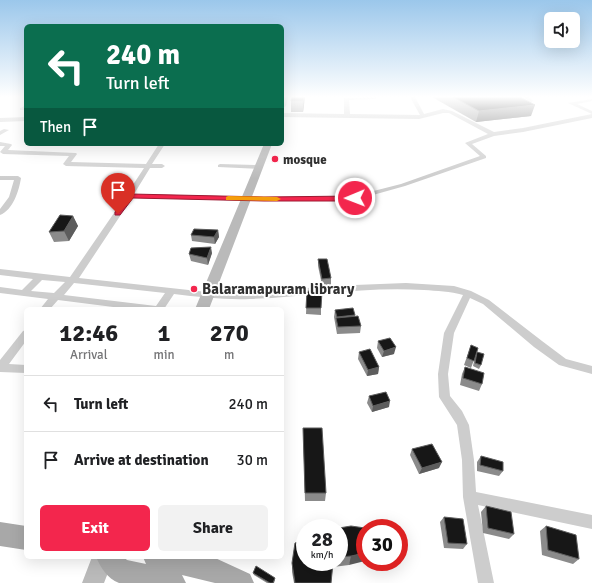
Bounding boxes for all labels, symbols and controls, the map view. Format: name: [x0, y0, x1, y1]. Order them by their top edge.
map controls: [544, 12, 580, 48]
button: sound: [544, 12, 580, 48]
text: 240 m: [106, 38, 180, 72]
icon: left: [40, 40, 92, 92]
text: Turn left: [106, 72, 169, 94]
icon: arrive: [79, 116, 101, 138]
text: Then: [40, 118, 71, 136]
place label: mosque: [283, 152, 327, 168]
marker: mosque: [270, 154, 280, 164]
pin: [101, 173, 135, 214]
position arrow: [334, 177, 376, 219]
icon: arrive: [107, 179, 129, 201]
place label: Balaramapuram library: [202, 280, 355, 298]
marker: Balaramapuram library: [189, 284, 199, 294]
text: 12:46: [59, 318, 118, 348]
text: 1: [158, 318, 170, 348]
text: 270: [210, 318, 249, 348]
text: Arrival: [70, 347, 107, 363]
text: min: [154, 347, 175, 363]
text: m: [224, 347, 234, 363]
icon: left: [40, 393, 62, 415]
text: Turn left: [74, 395, 128, 413]
text: 240 m: [228, 395, 268, 413]
icon: arrive: [40, 449, 62, 471]
text: Arrive at destination: [74, 451, 209, 469]
text: 30 m: [237, 451, 268, 469]
button: Exit: [40, 505, 150, 551]
button: Share: [158, 505, 268, 551]
speed limit sign: 30: [356, 519, 408, 571]
text: 28: [311, 527, 333, 552]
text: km/h: [311, 549, 333, 561]

